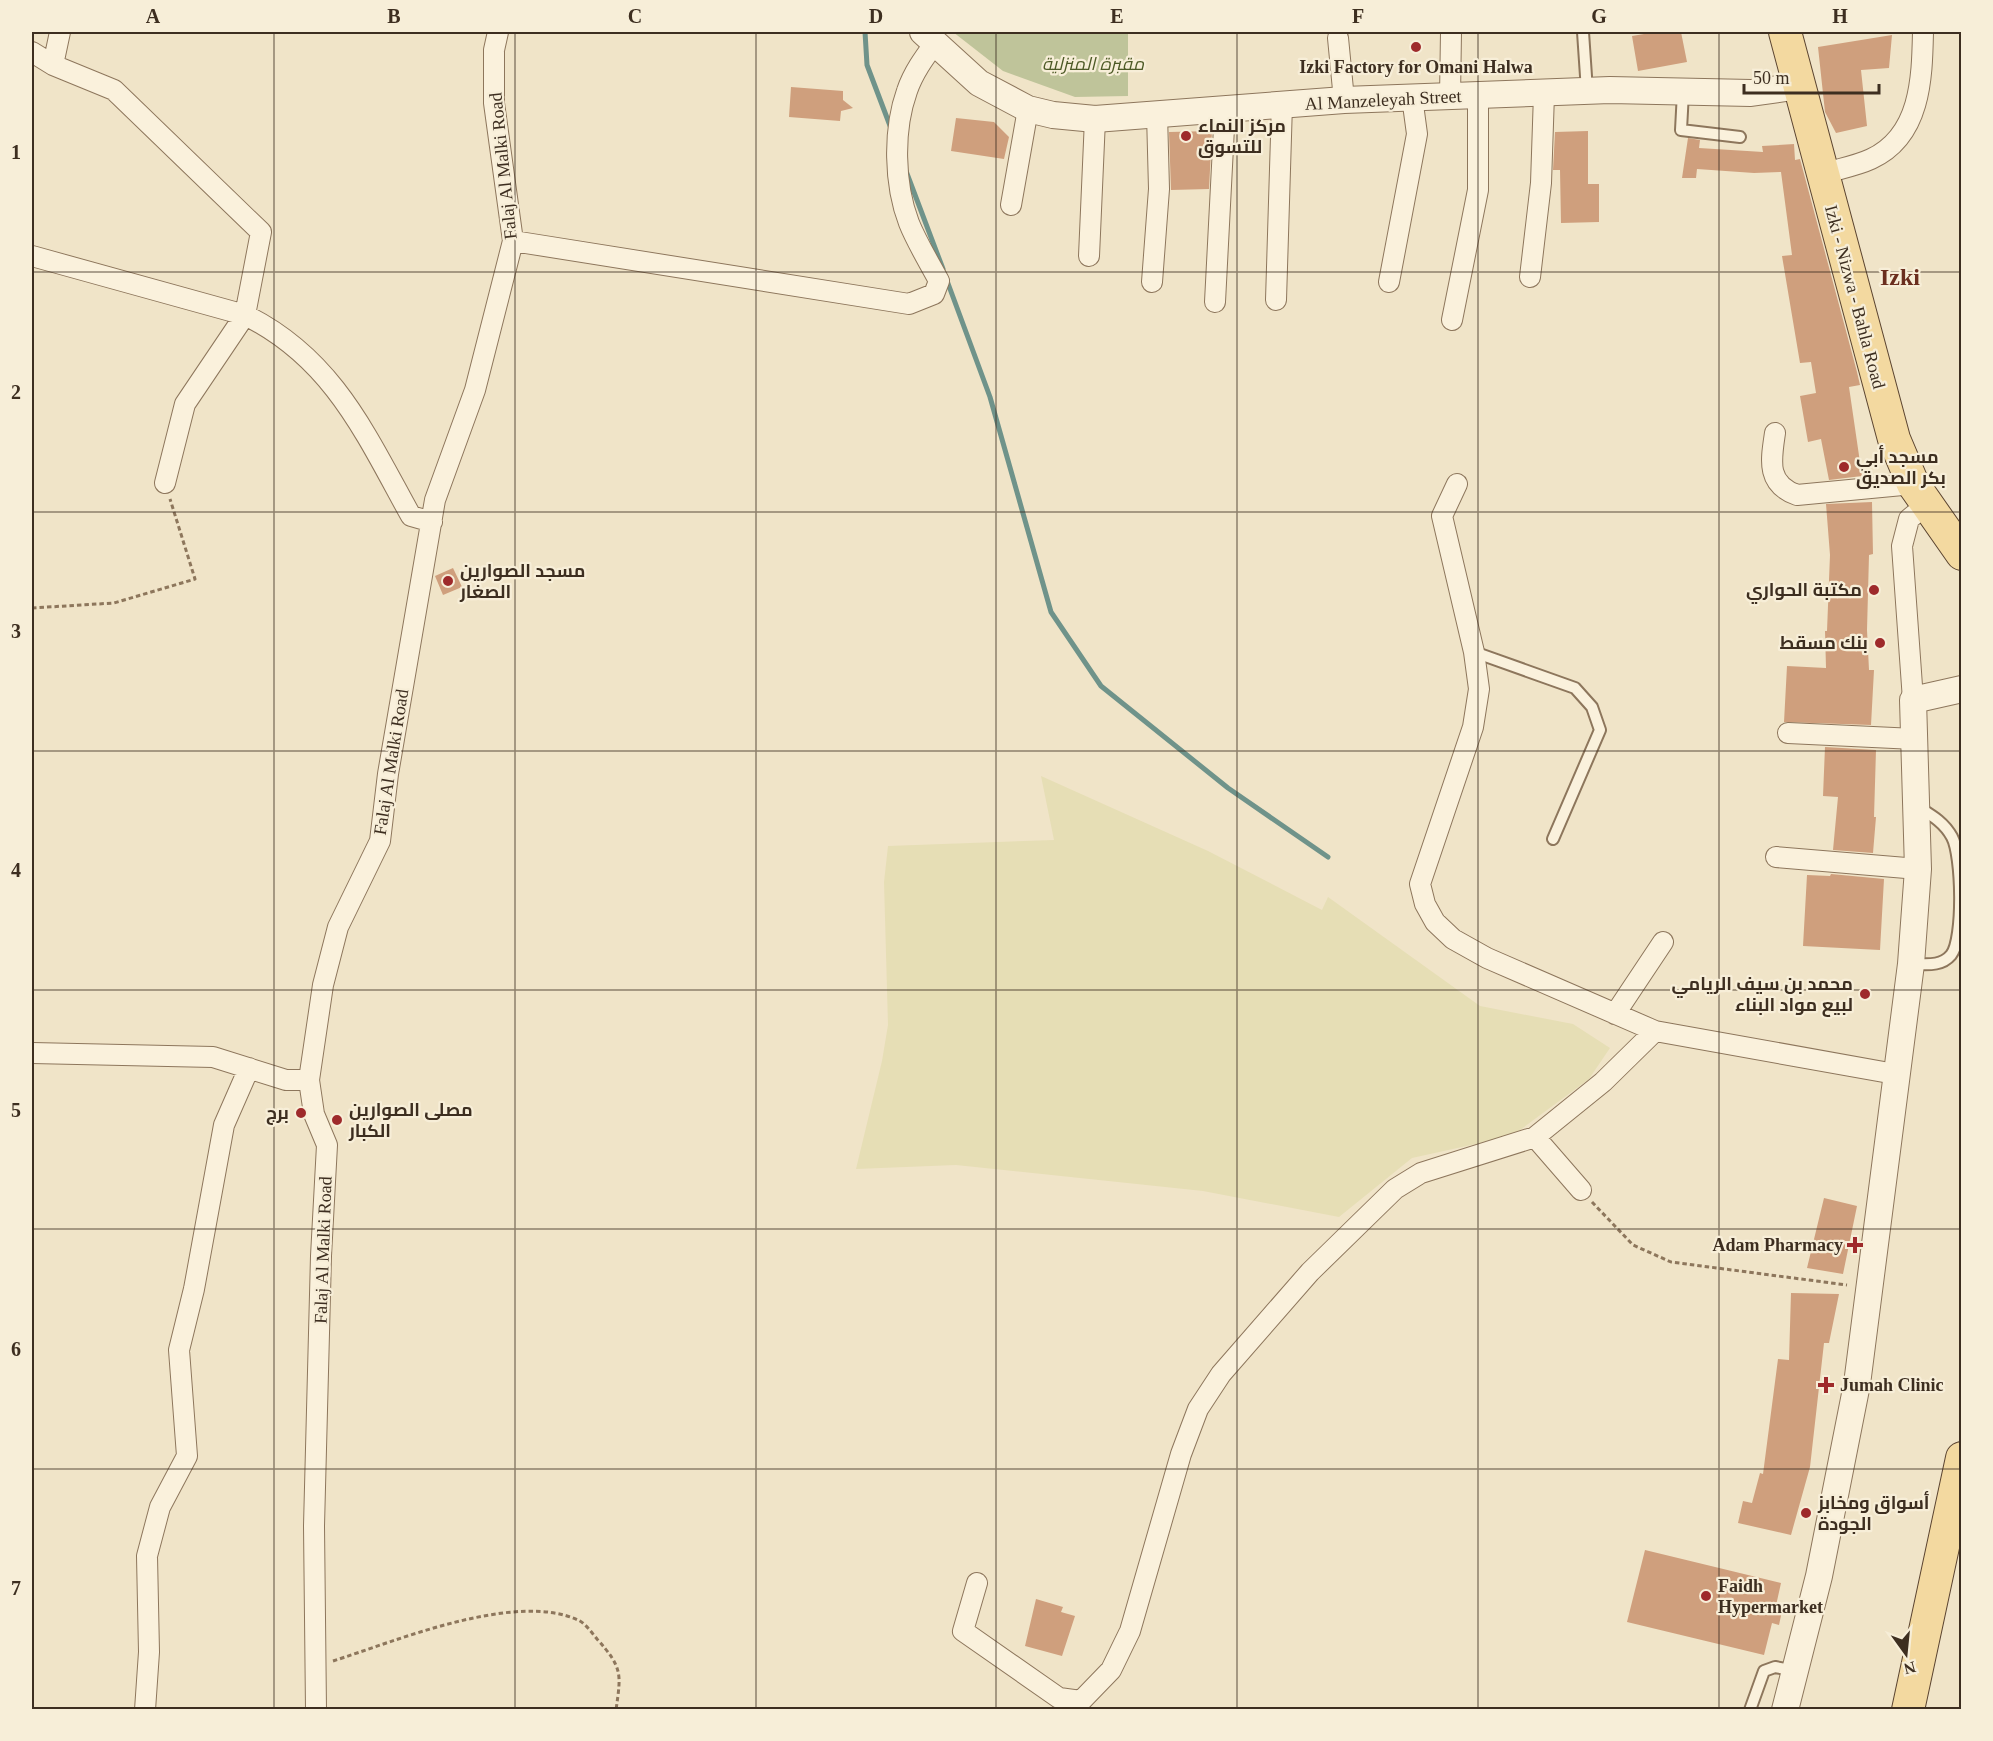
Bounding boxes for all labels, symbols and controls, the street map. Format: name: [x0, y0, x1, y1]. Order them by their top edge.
text: A: [146, 5, 161, 27]
text: B: [387, 5, 401, 27]
text: C: [628, 5, 642, 27]
text: D: [869, 5, 883, 27]
text: E: [1110, 5, 1124, 27]
text: F: [1352, 5, 1364, 27]
text: G: [1591, 5, 1607, 27]
text: H: [1832, 5, 1848, 27]
marker: Izki Factory for Omani Halwa: [1409, 40, 1423, 54]
park label: مقبرة المنزلية: [1042, 54, 1144, 74]
place label: Izki Factory for Omani Halwa: [1299, 57, 1533, 77]
scale bar: [1744, 57, 1879, 95]
text: 50 m: [1753, 68, 1790, 88]
street label: Al Manzeleyah Street: [1304, 86, 1462, 114]
street label: Falaj Al Malki Road: [485, 92, 521, 240]
place label: مركز النماء للتسوق: [1198, 116, 1286, 158]
marker: مركز النماء للتسوق: [1179, 129, 1193, 143]
text: 1: [11, 141, 21, 163]
street label: Izki - Nizwa - Bahla Road: [1821, 203, 1889, 391]
district label: Izki: [1880, 264, 1920, 290]
text: 2: [11, 381, 21, 403]
place label: مسجد أبي بكر الصديق: [1856, 444, 1946, 489]
marker: مسجد أبي بكر الصديق: [1837, 460, 1851, 474]
place label: مسجد الصوارين الصغار: [459, 561, 585, 602]
marker: مسجد الصوارين الصغار: [441, 574, 455, 588]
place label: مكتبة الحواري: [1746, 580, 1862, 604]
marker: مكتبة الحواري: [1867, 583, 1881, 597]
text: 3: [11, 620, 21, 642]
place label: بنك مسقط: [1780, 633, 1868, 653]
marker: بنك مسقط: [1873, 636, 1887, 650]
street label: Falaj Al Malki Road: [370, 688, 412, 836]
text: 4: [11, 859, 21, 881]
place label: محمد بن سيف الريامي لبيع مواد البناء: [1671, 974, 1853, 1017]
marker: محمد بن سيف الريامي لبيع مواد البناء: [1858, 987, 1872, 1001]
text: 5: [11, 1099, 21, 1121]
place label: مصلى الصوارين الكبار: [348, 1100, 473, 1141]
place label: برج: [266, 1103, 289, 1125]
marker: برج: [294, 1106, 308, 1120]
marker: مصلى الصوارين الكبار: [330, 1113, 344, 1127]
street label: Falaj Al Malki Road: [310, 1176, 336, 1324]
place label: Adam Pharmacy: [1713, 1235, 1843, 1255]
marker: Adam Pharmacy: [1848, 1238, 1862, 1252]
text: 6: [11, 1338, 21, 1360]
place label: Jumah Clinic: [1840, 1375, 1944, 1395]
marker: Jumah Clinic: [1817, 1376, 1835, 1394]
place label: أسواق ومخابز الجودة: [1817, 1490, 1930, 1535]
marker: أسواق ومخابز الجودة: [1799, 1506, 1813, 1520]
place label: Faidh Hypermarket: [1718, 1576, 1823, 1617]
text: 7: [11, 1577, 21, 1599]
marker: Faidh Hypermarket: [1699, 1589, 1713, 1603]
north arrow: [1876, 1624, 1936, 1684]
text: N: [1902, 1658, 1918, 1678]

